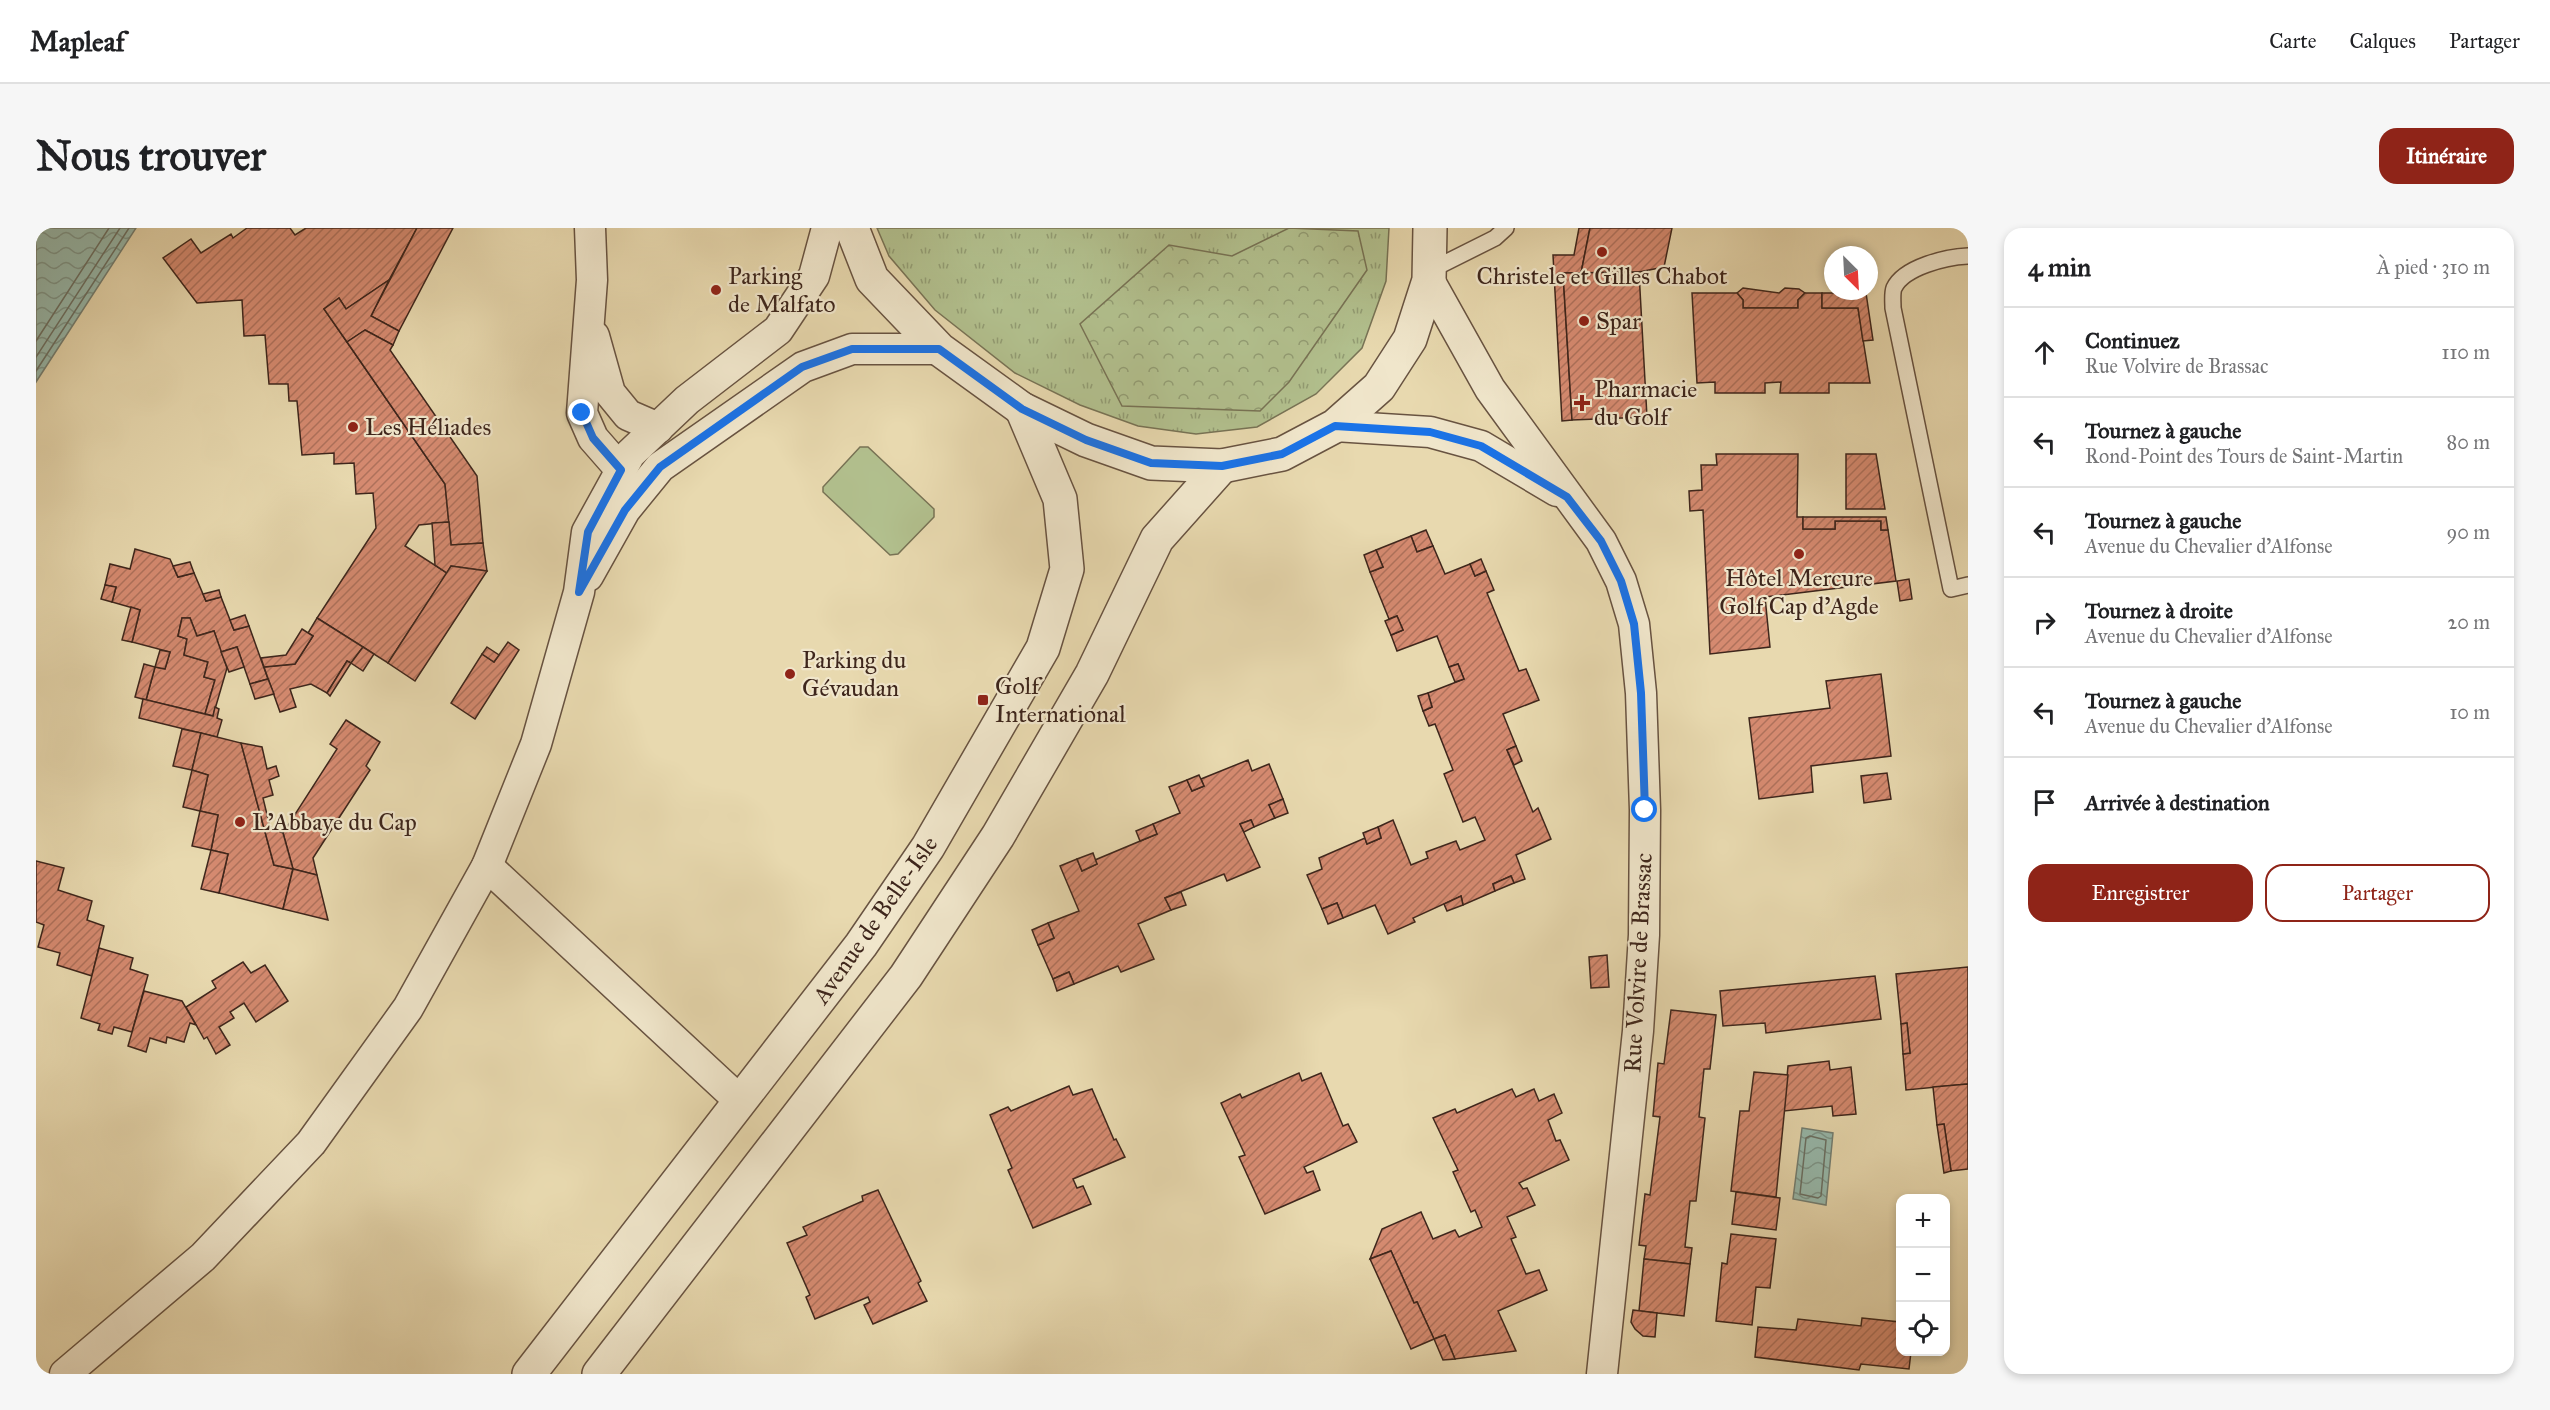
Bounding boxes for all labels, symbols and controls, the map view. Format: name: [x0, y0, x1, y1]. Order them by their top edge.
text: Mapleaf: [30, 24, 125, 59]
text: Carte: [2269, 28, 2316, 54]
text: Calques: [2349, 28, 2416, 54]
text: Partager: [2449, 28, 2520, 54]
button: Itinéraire: [2379, 128, 2514, 184]
text: Nous trouver: [36, 130, 266, 182]
marker: Christele et Gilles Chabot: [1595, 245, 1609, 259]
north arrow: [1824, 246, 1878, 300]
text: 4 min: [2028, 251, 2091, 283]
text: À pied · 310 m: [2377, 255, 2490, 279]
place label: Parking de Malfato: [728, 261, 836, 319]
place label: Christele et Gilles Chabot: [1477, 261, 1728, 291]
marker: Parking de Malfato: [709, 283, 723, 297]
place label: Spar: [1596, 306, 1641, 336]
marker: Spar: [1577, 314, 1591, 328]
text: Continuez: [2085, 327, 2180, 354]
icon: ahead: [2028, 336, 2061, 369]
text: 110 m: [2442, 340, 2490, 364]
text: Rue Volvire de Brassac: [2085, 354, 2268, 378]
place label: Pharmacie du Golf: [1594, 374, 1697, 432]
marker: Pharmacie du Golf: [1575, 396, 1589, 410]
route end: [568, 399, 594, 425]
place label: Les Héliades: [365, 412, 491, 442]
text: Tournez à gauche: [2085, 417, 2241, 444]
marker: Les Héliades: [346, 420, 360, 434]
icon: left: [2028, 426, 2061, 459]
text: 80 m: [2447, 430, 2490, 454]
text: Rond-Point des Tours de Saint-Martin: [2085, 444, 2403, 468]
text: Tournez à gauche: [2085, 507, 2241, 534]
icon: left: [2028, 516, 2061, 549]
text: 90 m: [2447, 520, 2490, 544]
text: Avenue du Chevalier d'Alfonse: [2085, 534, 2333, 558]
marker: Hôtel Mercure Golf Cap d'Agde: [1792, 547, 1806, 561]
place label: Hôtel Mercure Golf Cap d'Agde: [1719, 563, 1879, 621]
text: Tournez à droite: [2085, 597, 2233, 624]
icon: right: [2028, 606, 2061, 639]
text: 20 m: [2447, 610, 2490, 634]
text: Avenue du Chevalier d'Alfonse: [2085, 624, 2333, 648]
place label: Parking du Gévaudan: [802, 645, 906, 703]
marker: Parking du Gévaudan: [783, 667, 797, 681]
place label: Golf International: [995, 671, 1126, 729]
text: Tournez à gauche: [2085, 687, 2241, 714]
marker: Golf International: [976, 693, 990, 707]
icon: left: [2028, 696, 2061, 729]
text: 10 m: [2449, 700, 2490, 724]
text: Avenue du Chevalier d'Alfonse: [2085, 714, 2333, 738]
icon: arrive: [2028, 786, 2061, 819]
text: Arrivée à destination: [2085, 789, 2270, 816]
route start: [1631, 796, 1657, 822]
place label: L'Abbaye du Cap: [252, 807, 417, 837]
marker: L'Abbaye du Cap: [233, 815, 247, 829]
street label: Avenue de Belle-Isle: [805, 830, 944, 1011]
street label: Rue Volvire de Brassac: [1617, 852, 1659, 1074]
button: Enregistrer: [2028, 864, 2253, 922]
button: Partager: [2265, 864, 2490, 922]
map controls: [1896, 1194, 1950, 1356]
button: +: [1896, 1194, 1950, 1248]
button: −: [1896, 1248, 1950, 1302]
button: locate: [1896, 1302, 1950, 1356]

